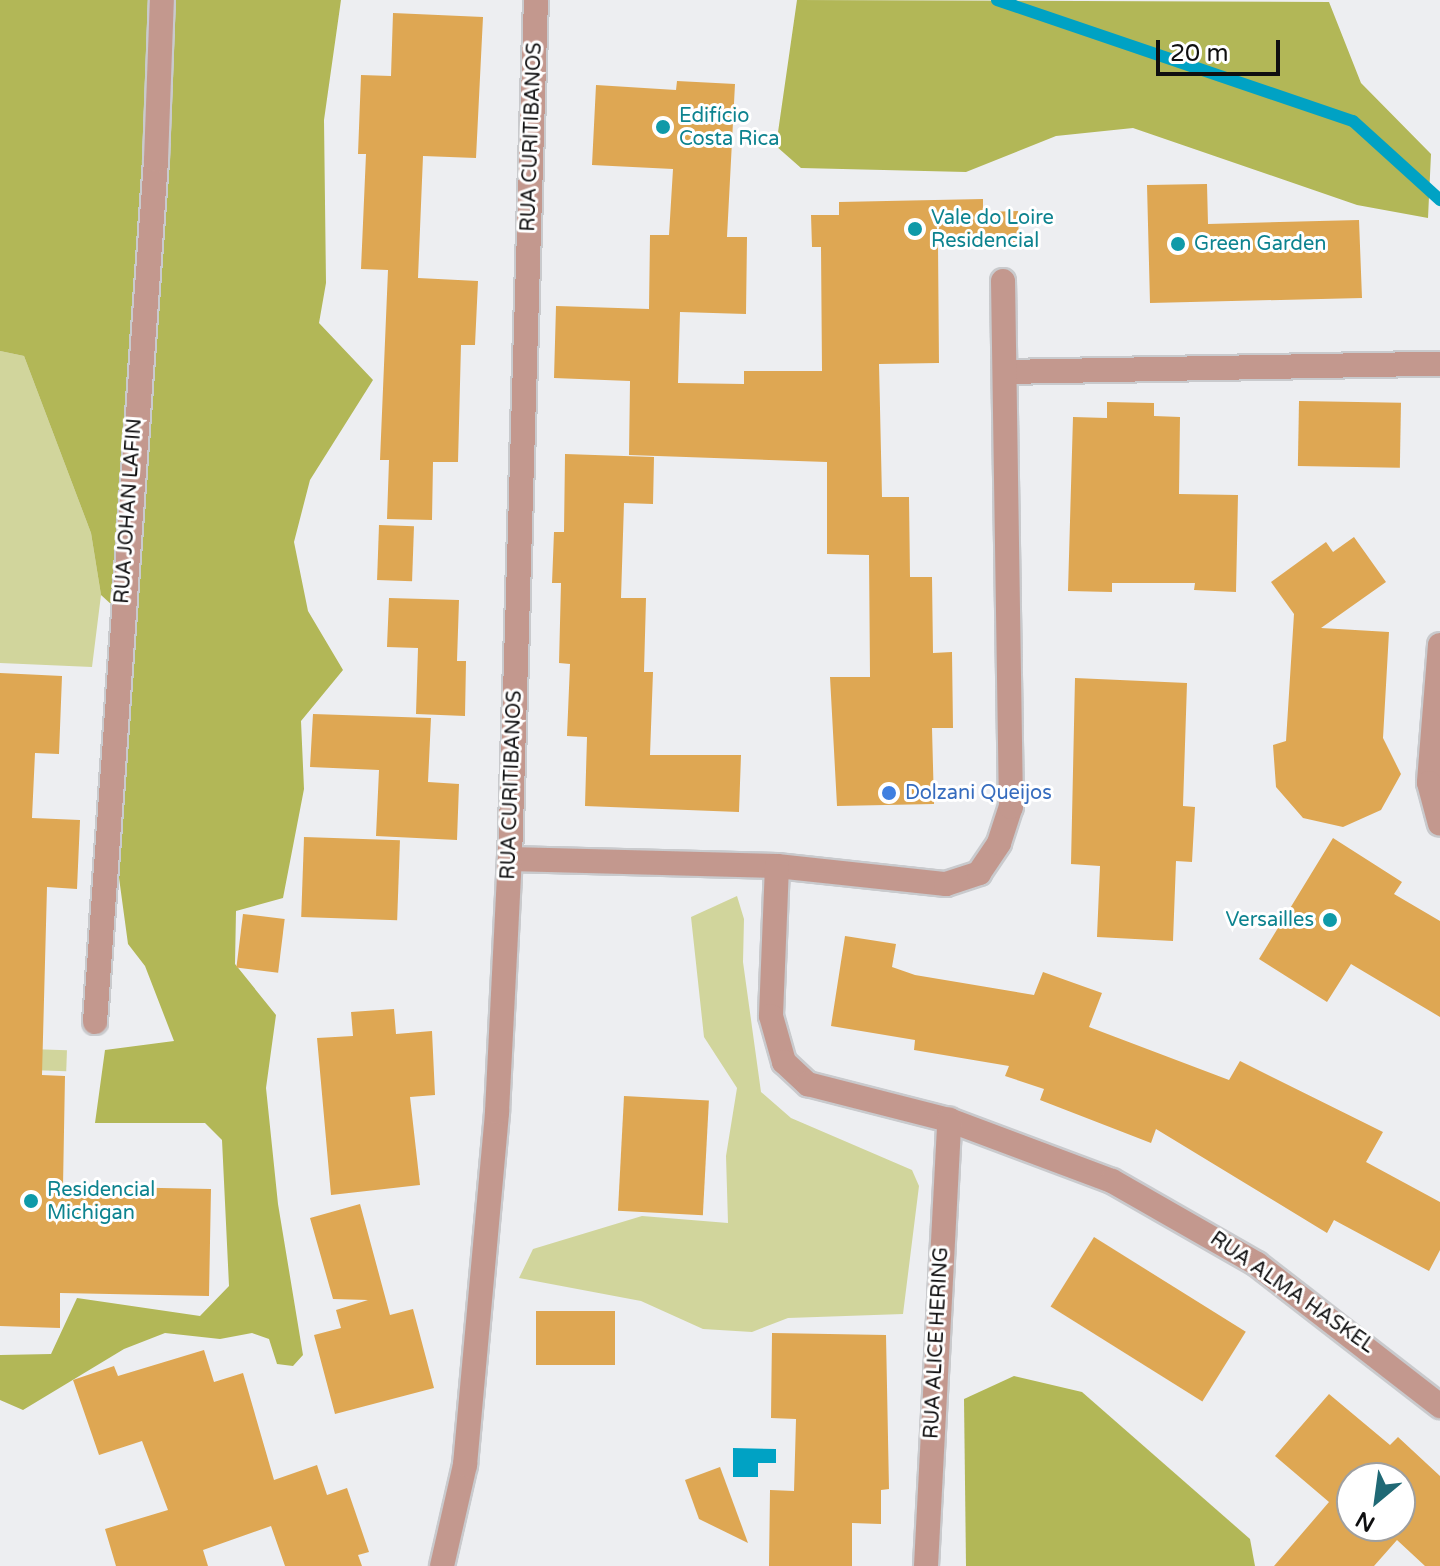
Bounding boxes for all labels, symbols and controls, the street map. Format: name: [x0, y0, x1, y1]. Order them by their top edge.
scale bar: [1160, 24, 1284, 74]
text: 20 m: [1170, 39, 1228, 68]
street label: RUA CURITIBANOS: [517, 42, 547, 232]
place label: Edifício Costa Rica: [679, 104, 779, 151]
marker: Edifício Costa Rica: [654, 118, 672, 136]
place label: Vale do Loire Residencial: [931, 206, 1054, 253]
marker: Vale do Loire Residencial: [906, 220, 924, 238]
place label: Green Garden: [1194, 232, 1326, 256]
marker: Green Garden: [1169, 235, 1187, 253]
street label: RUA JOHAN LAFIN: [111, 417, 147, 605]
street label: RUA CURITIBANOS: [497, 690, 527, 880]
place label: Dolzani Queijos: [905, 781, 1052, 805]
marker: Dolzani Queijos: [880, 784, 898, 802]
place label: Versailles: [1226, 908, 1314, 932]
marker: Versailles: [1321, 911, 1339, 929]
place label: Residencial Michigan: [47, 1178, 155, 1225]
marker: Residencial Michigan: [22, 1192, 40, 1210]
street label: RUA ALMA HASKEL: [1205, 1227, 1379, 1359]
street label: RUA ALICE HERING: [920, 1246, 954, 1440]
north arrow: [1336, 1462, 1416, 1542]
text: N: [1351, 1506, 1379, 1537]

